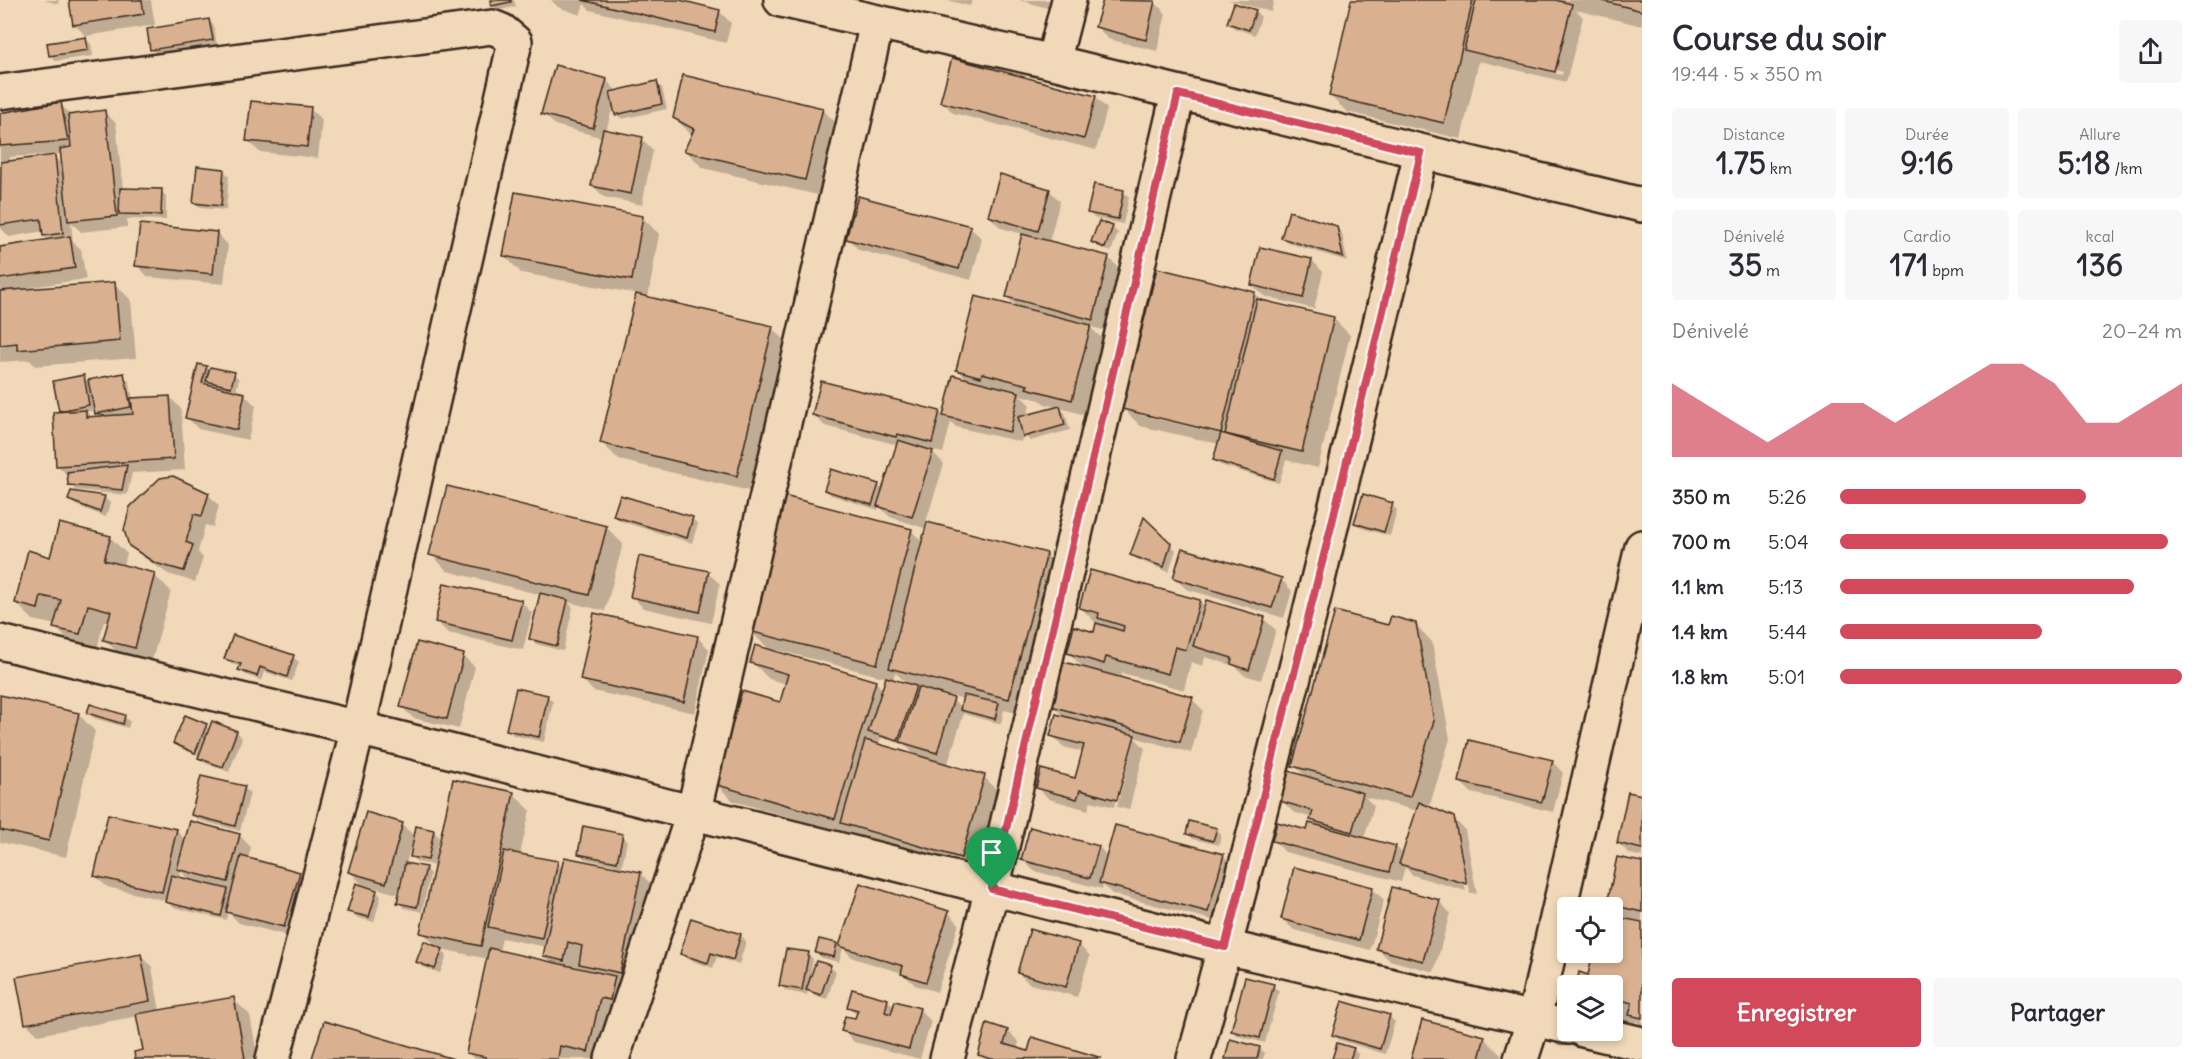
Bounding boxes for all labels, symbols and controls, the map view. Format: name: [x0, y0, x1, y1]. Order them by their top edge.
text: Course du soir: [1672, 17, 1886, 59]
button: share: [2119, 20, 2182, 83]
text: 19:44 · 5 × 350 m: [1672, 61, 1822, 86]
text: Distance: [1723, 124, 1785, 144]
text: Durée: [1905, 124, 1949, 144]
text: Allure: [2079, 124, 2121, 144]
text: 1.75: [1716, 144, 1766, 182]
text: 9:16: [1900, 144, 1954, 182]
text: 5:18: [2057, 144, 2111, 182]
text: km: [1766, 158, 1792, 178]
text: /km: [2111, 158, 2143, 178]
text: Dénivelé: [1723, 226, 1785, 246]
text: Cardio: [1903, 226, 1951, 246]
text: kcal: [2086, 226, 2114, 246]
text: 35: [1728, 246, 1762, 284]
text: 171: [1890, 246, 1928, 284]
text: 136: [2077, 246, 2123, 284]
text: m: [1762, 260, 1780, 280]
text: bpm: [1928, 260, 1964, 280]
text: Dénivelé: [1672, 318, 1749, 343]
text: 20–24 m: [2102, 318, 2182, 343]
text: 350 m: [1672, 484, 1730, 509]
text: 5:26: [1768, 484, 1807, 509]
text: 700 m: [1672, 529, 1730, 554]
text: 5:04: [1768, 529, 1809, 554]
text: 1.1 km: [1672, 574, 1724, 599]
text: 5:13: [1768, 574, 1803, 599]
text: 1.4 km: [1672, 619, 1728, 644]
text: 5:44: [1768, 619, 1807, 644]
text: 1.8 km: [1672, 664, 1728, 689]
text: 5:01: [1768, 664, 1805, 689]
pin: [966, 827, 1017, 889]
icon: arrive: [975, 836, 1008, 869]
map controls: [1557, 897, 1623, 1041]
button: locate: [1557, 897, 1623, 963]
button: layers: [1557, 975, 1623, 1041]
button: Enregistrer: [1672, 978, 1921, 1047]
button: Partager: [1933, 978, 2182, 1047]

